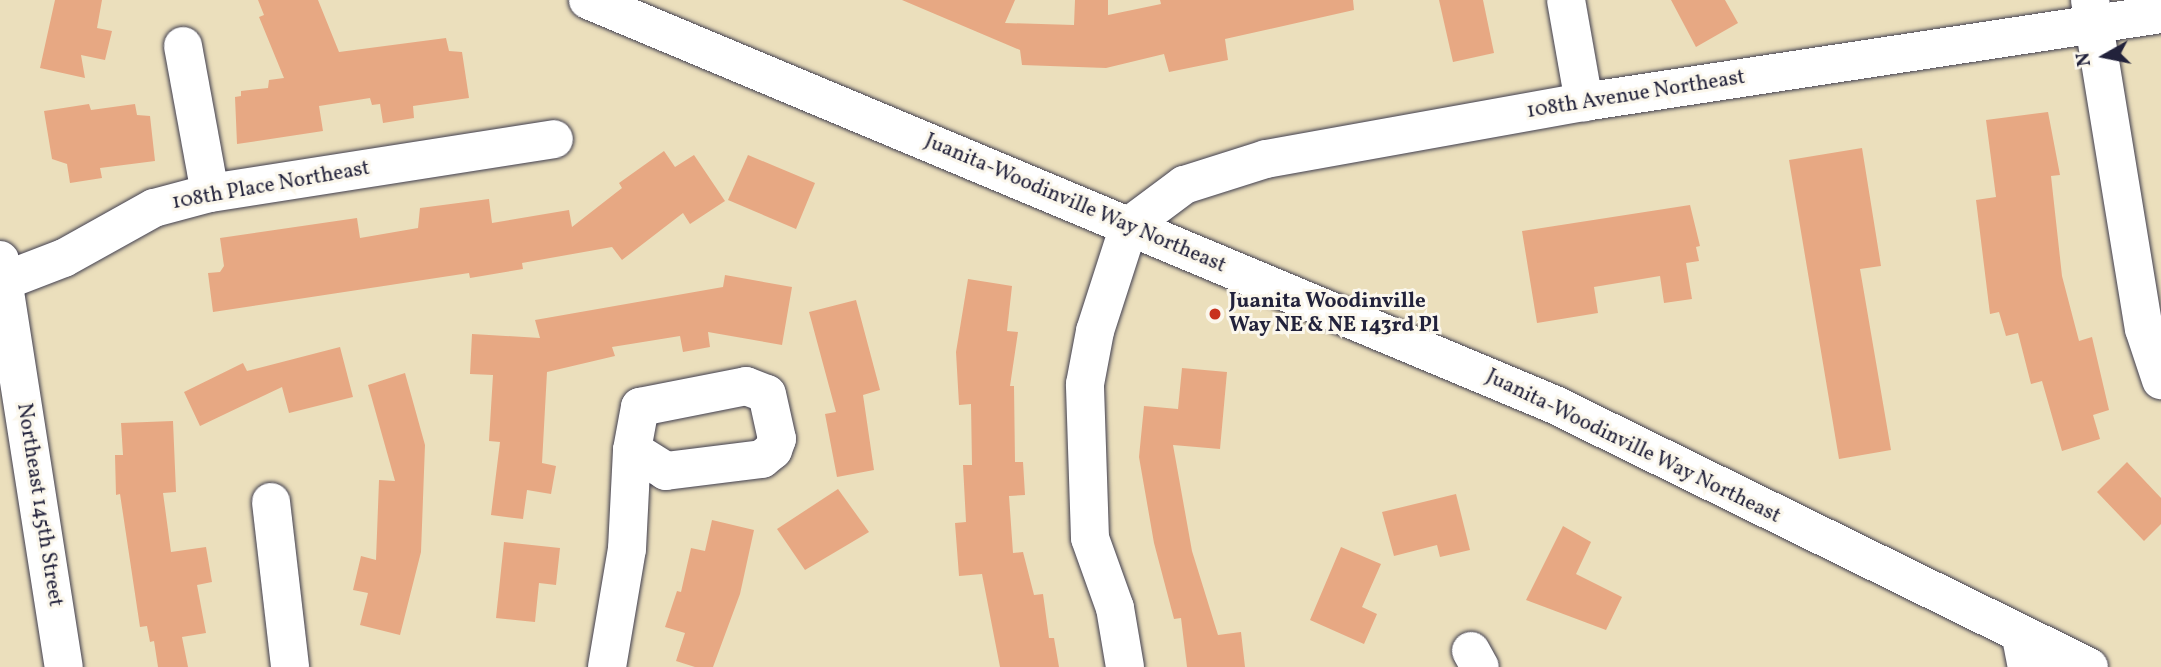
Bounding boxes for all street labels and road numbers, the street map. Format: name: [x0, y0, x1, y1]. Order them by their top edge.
street label: 108th Avenue Northeast: [1525, 65, 1747, 125]
street label: Juanita-Woodinville Way Northeast: [920, 129, 1230, 279]
street label: 108th Place Northeast: [170, 156, 372, 216]
street label: Juanita-Woodinville Way Northeast: [1481, 364, 1785, 530]
street label: Northeast 145th Street: [10, 401, 68, 609]

